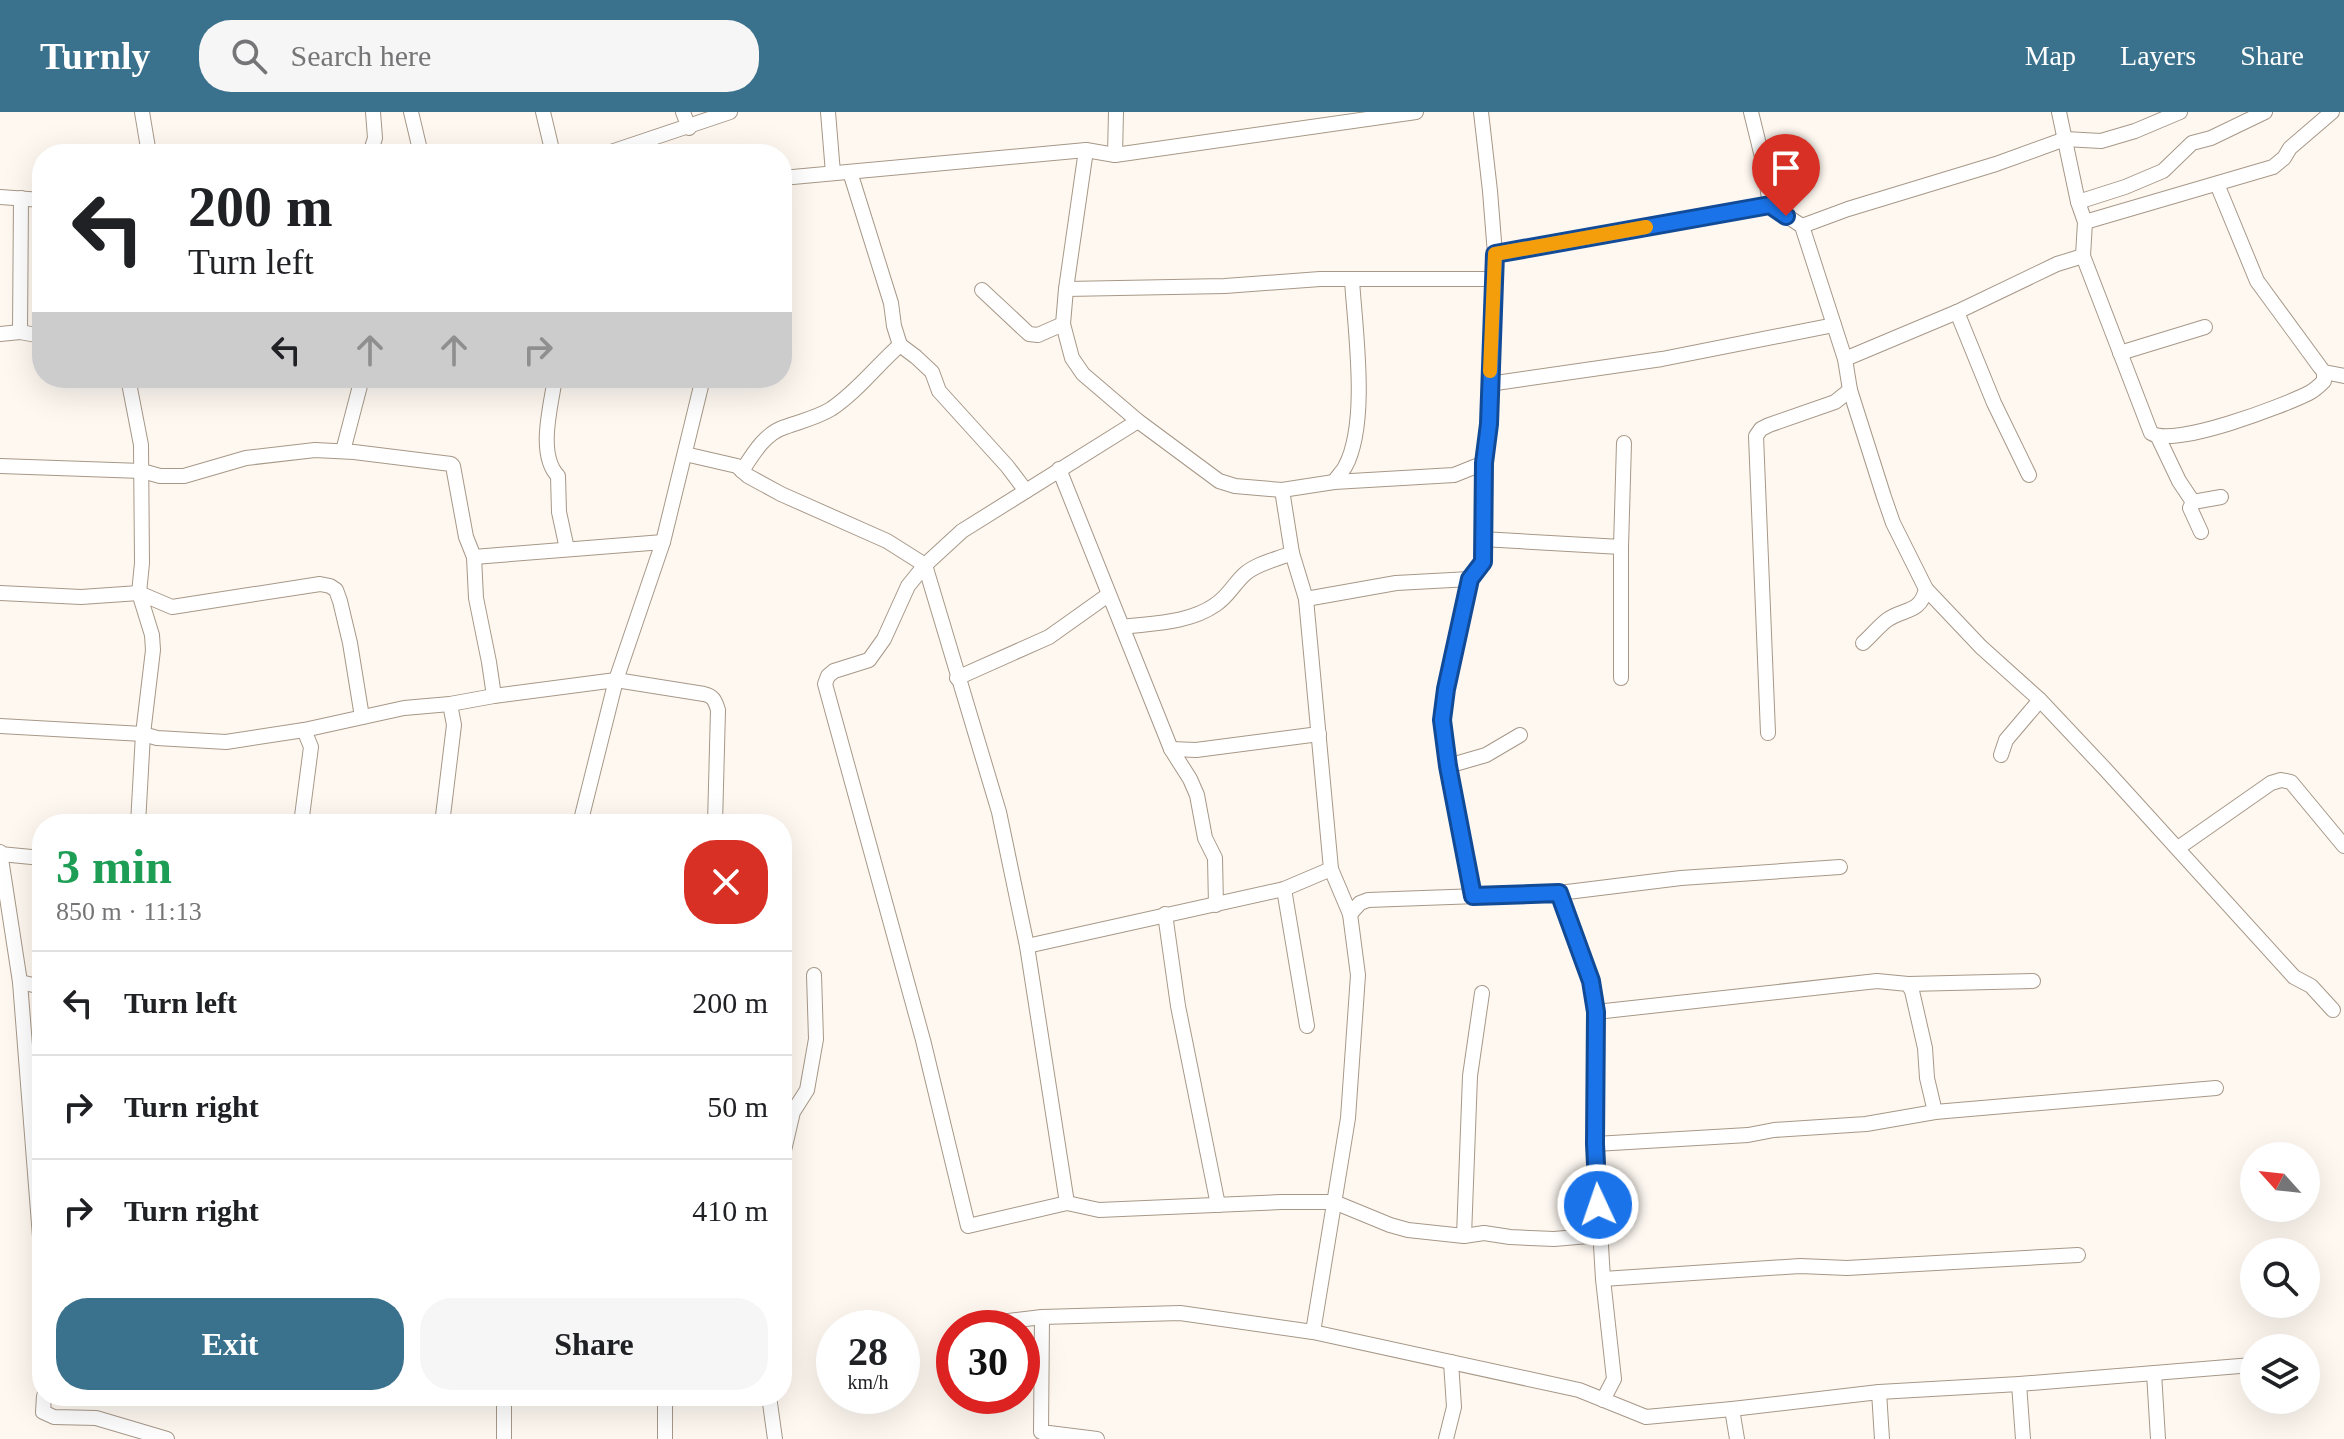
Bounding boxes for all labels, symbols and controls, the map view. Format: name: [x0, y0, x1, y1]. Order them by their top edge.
search box: [199, 20, 759, 92]
icon: search: [227, 34, 271, 78]
text: Turnly: [40, 35, 151, 77]
text: Search here: [291, 39, 431, 72]
text: Map: [2025, 40, 2076, 71]
text: Layers: [2120, 40, 2196, 71]
text: Share: [2240, 40, 2304, 71]
pin: [1752, 134, 1820, 216]
icon: arrive: [1764, 146, 1808, 190]
icon: left: [56, 176, 160, 280]
text: 200 m: [188, 176, 333, 238]
text: Turn left: [188, 242, 314, 282]
icon: left: [264, 328, 308, 372]
icon: ahead: [348, 328, 392, 372]
icon: ahead: [432, 328, 476, 372]
icon: right: [516, 328, 560, 372]
text: 3 min: [56, 840, 172, 893]
button: close: [684, 840, 768, 924]
text: 850 m · 11:13: [56, 897, 202, 926]
icon: left: [56, 981, 100, 1025]
text: Turn left: [124, 986, 237, 1019]
text: 200 m: [692, 986, 768, 1019]
icon: right: [56, 1085, 100, 1129]
text: Turn right: [124, 1090, 259, 1123]
text: 50 m: [707, 1090, 768, 1123]
north arrow: [2240, 1142, 2320, 1222]
map controls: [2240, 1142, 2320, 1414]
position arrow: [1556, 1163, 1640, 1247]
icon: right: [56, 1189, 100, 1233]
text: Turn right: [124, 1194, 259, 1227]
text: 410 m: [692, 1194, 768, 1227]
button: search: [2240, 1238, 2320, 1318]
button: Exit: [56, 1298, 404, 1390]
button: Share: [420, 1298, 768, 1390]
speed limit sign: 30: [936, 1310, 1040, 1414]
text: 28: [848, 1329, 888, 1374]
button: layers: [2240, 1334, 2320, 1414]
text: km/h: [847, 1371, 889, 1393]

